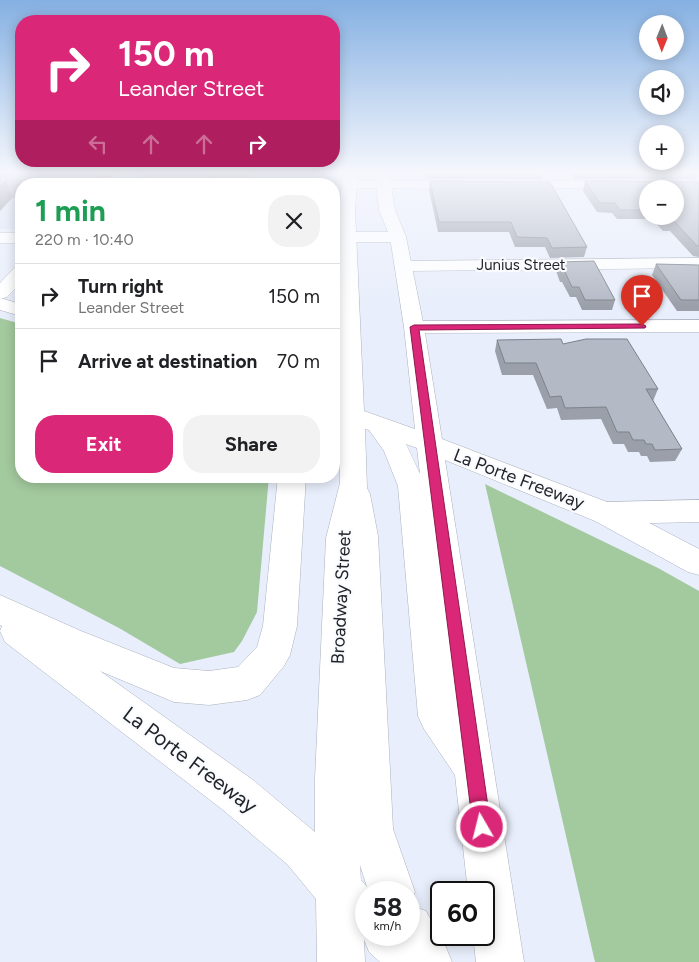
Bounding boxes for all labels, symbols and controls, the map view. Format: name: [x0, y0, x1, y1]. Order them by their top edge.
north arrow: [639, 15, 684, 60]
map controls: [639, 15, 684, 225]
text: 150 m: [118, 33, 215, 75]
icon: right: [35, 35, 100, 100]
button: sound: [639, 70, 684, 115]
text: Leander Street: [118, 75, 264, 102]
button: +: [639, 125, 684, 170]
icon: left: [84, 130, 112, 158]
icon: ahead: [137, 130, 165, 158]
icon: ahead: [190, 130, 218, 158]
icon: right: [243, 130, 271, 158]
button: −: [639, 180, 684, 225]
text: 1 min: [35, 192, 106, 229]
button: close: [268, 195, 320, 247]
text: 220 m · 10:40: [35, 230, 134, 249]
street label: Junius Street: [476, 256, 566, 274]
text: Turn right: [78, 275, 164, 298]
pin: [621, 275, 663, 326]
icon: right: [35, 282, 63, 310]
icon: arrive: [628, 282, 656, 310]
text: 150 m: [268, 285, 320, 308]
text: Leander Street: [78, 298, 184, 317]
icon: arrive: [35, 347, 63, 375]
text: Arrive at destination: [78, 350, 257, 373]
text: 70 m: [277, 350, 320, 373]
button: Exit: [35, 415, 173, 473]
button: Share: [183, 415, 320, 473]
street label: La Porte Freeway: [451, 444, 588, 514]
street label: Broadway Street: [326, 529, 356, 665]
street label: La Porte Freeway: [118, 701, 262, 818]
position arrow: [455, 800, 507, 852]
speed limit sign: 60: [430, 881, 495, 946]
text: 58: [373, 892, 402, 922]
text: km/h: [374, 919, 401, 933]

